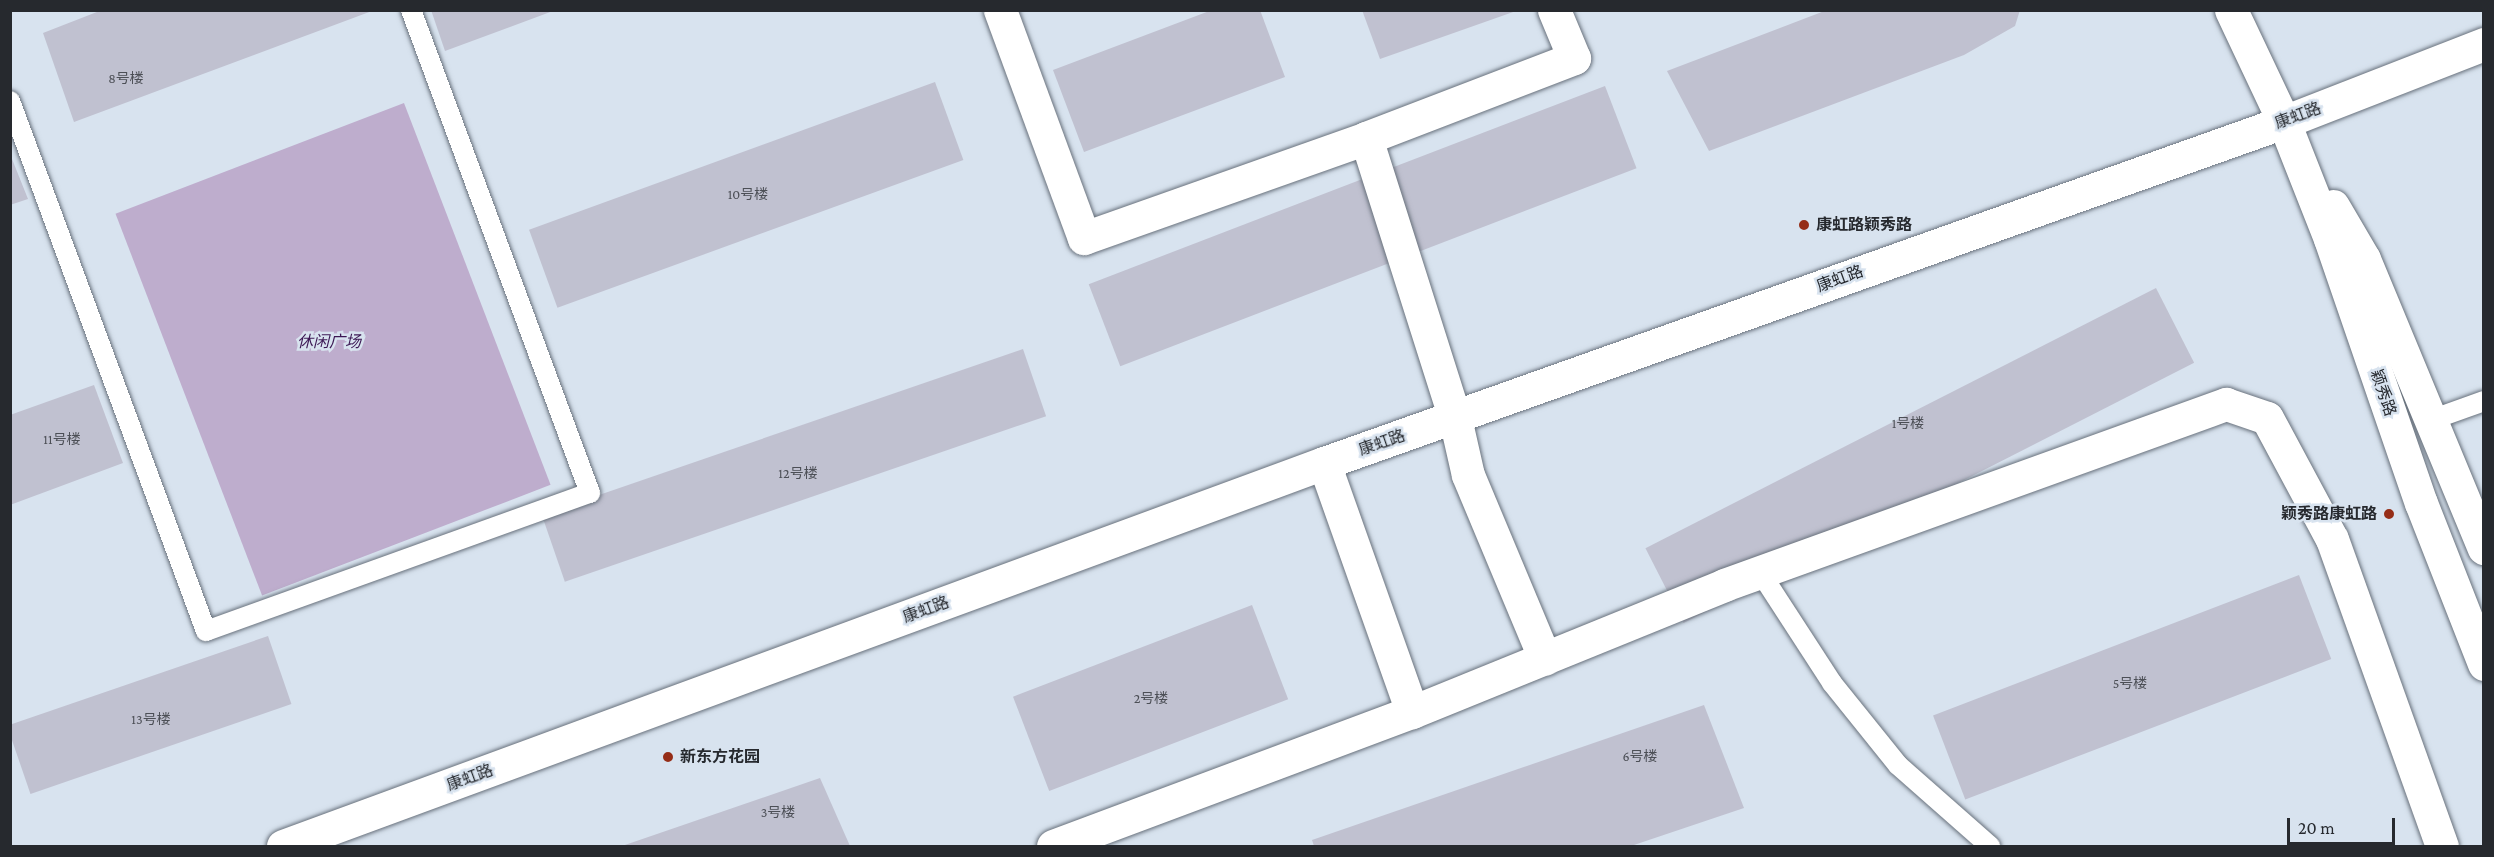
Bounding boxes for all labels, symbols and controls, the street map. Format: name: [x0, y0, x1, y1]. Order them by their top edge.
house number: 8号楼: [108, 70, 144, 86]
street label: 康虹路: [2272, 99, 2324, 133]
house number: 10号楼: [728, 186, 768, 202]
place label: 康虹路颖秀路: [1816, 215, 1912, 235]
marker: 康虹路颖秀路: [1797, 218, 1811, 232]
street label: 康虹路: [1814, 262, 1866, 296]
park label: 休闲广场: [297, 332, 361, 352]
street label: 颖秀路: [2366, 367, 2400, 419]
house number: 1号楼: [1892, 415, 1924, 431]
street label: 康虹路: [1356, 426, 1408, 460]
house number: 11号楼: [43, 431, 81, 447]
house number: 12号楼: [778, 465, 818, 481]
place label: 颖秀路康虹路: [2281, 504, 2377, 524]
marker: 颖秀路康虹路: [2382, 507, 2396, 521]
street label: 康虹路: [900, 593, 952, 627]
house number: 5号楼: [2113, 675, 2147, 691]
house number: 2号楼: [1134, 690, 1168, 706]
house number: 13号楼: [131, 711, 171, 727]
place label: 新东方花园: [680, 747, 760, 767]
house number: 6号楼: [1622, 748, 1658, 764]
marker: 新东方花园: [661, 750, 675, 764]
street label: 康虹路: [444, 761, 496, 795]
house number: 3号楼: [761, 804, 795, 820]
scale bar: [2290, 806, 2398, 844]
text: 20 m: [2298, 818, 2335, 838]

